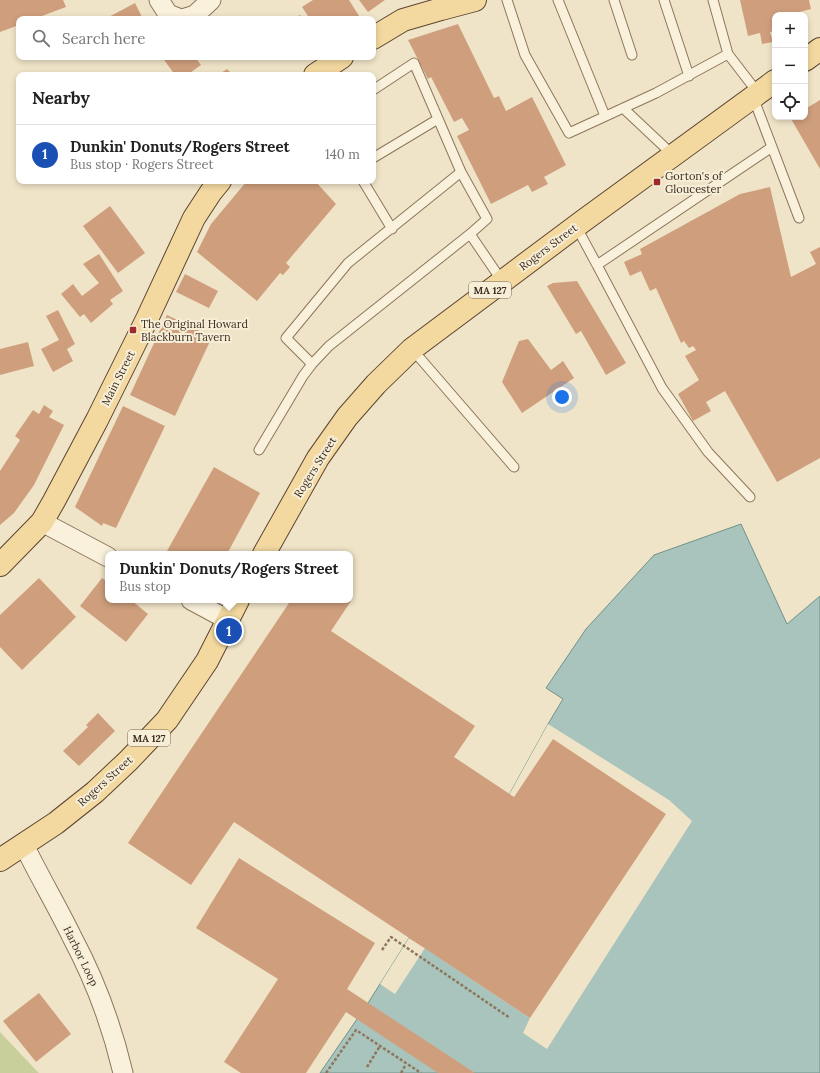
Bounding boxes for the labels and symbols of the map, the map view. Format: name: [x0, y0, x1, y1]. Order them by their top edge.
place label: Gorton's of Gloucester: [665, 169, 724, 196]
marker: Gorton's of Gloucester: [652, 177, 662, 187]
street label: Rogers Street: [516, 220, 580, 273]
road number: MA 127: [469, 282, 511, 298]
place label: The Original Howard Blackburn Tavern: [141, 317, 248, 344]
marker: The Original Howard Blackburn Tavern: [128, 325, 138, 335]
street label: Main Street: [98, 348, 138, 408]
your location: [552, 387, 572, 407]
street label: Rogers Street: [291, 433, 340, 500]
pin: 1: [216, 616, 242, 646]
road number: MA 127: [128, 730, 170, 746]
street label: Rogers Street: [75, 752, 136, 809]
street label: Harbor Loop: [60, 924, 102, 989]

